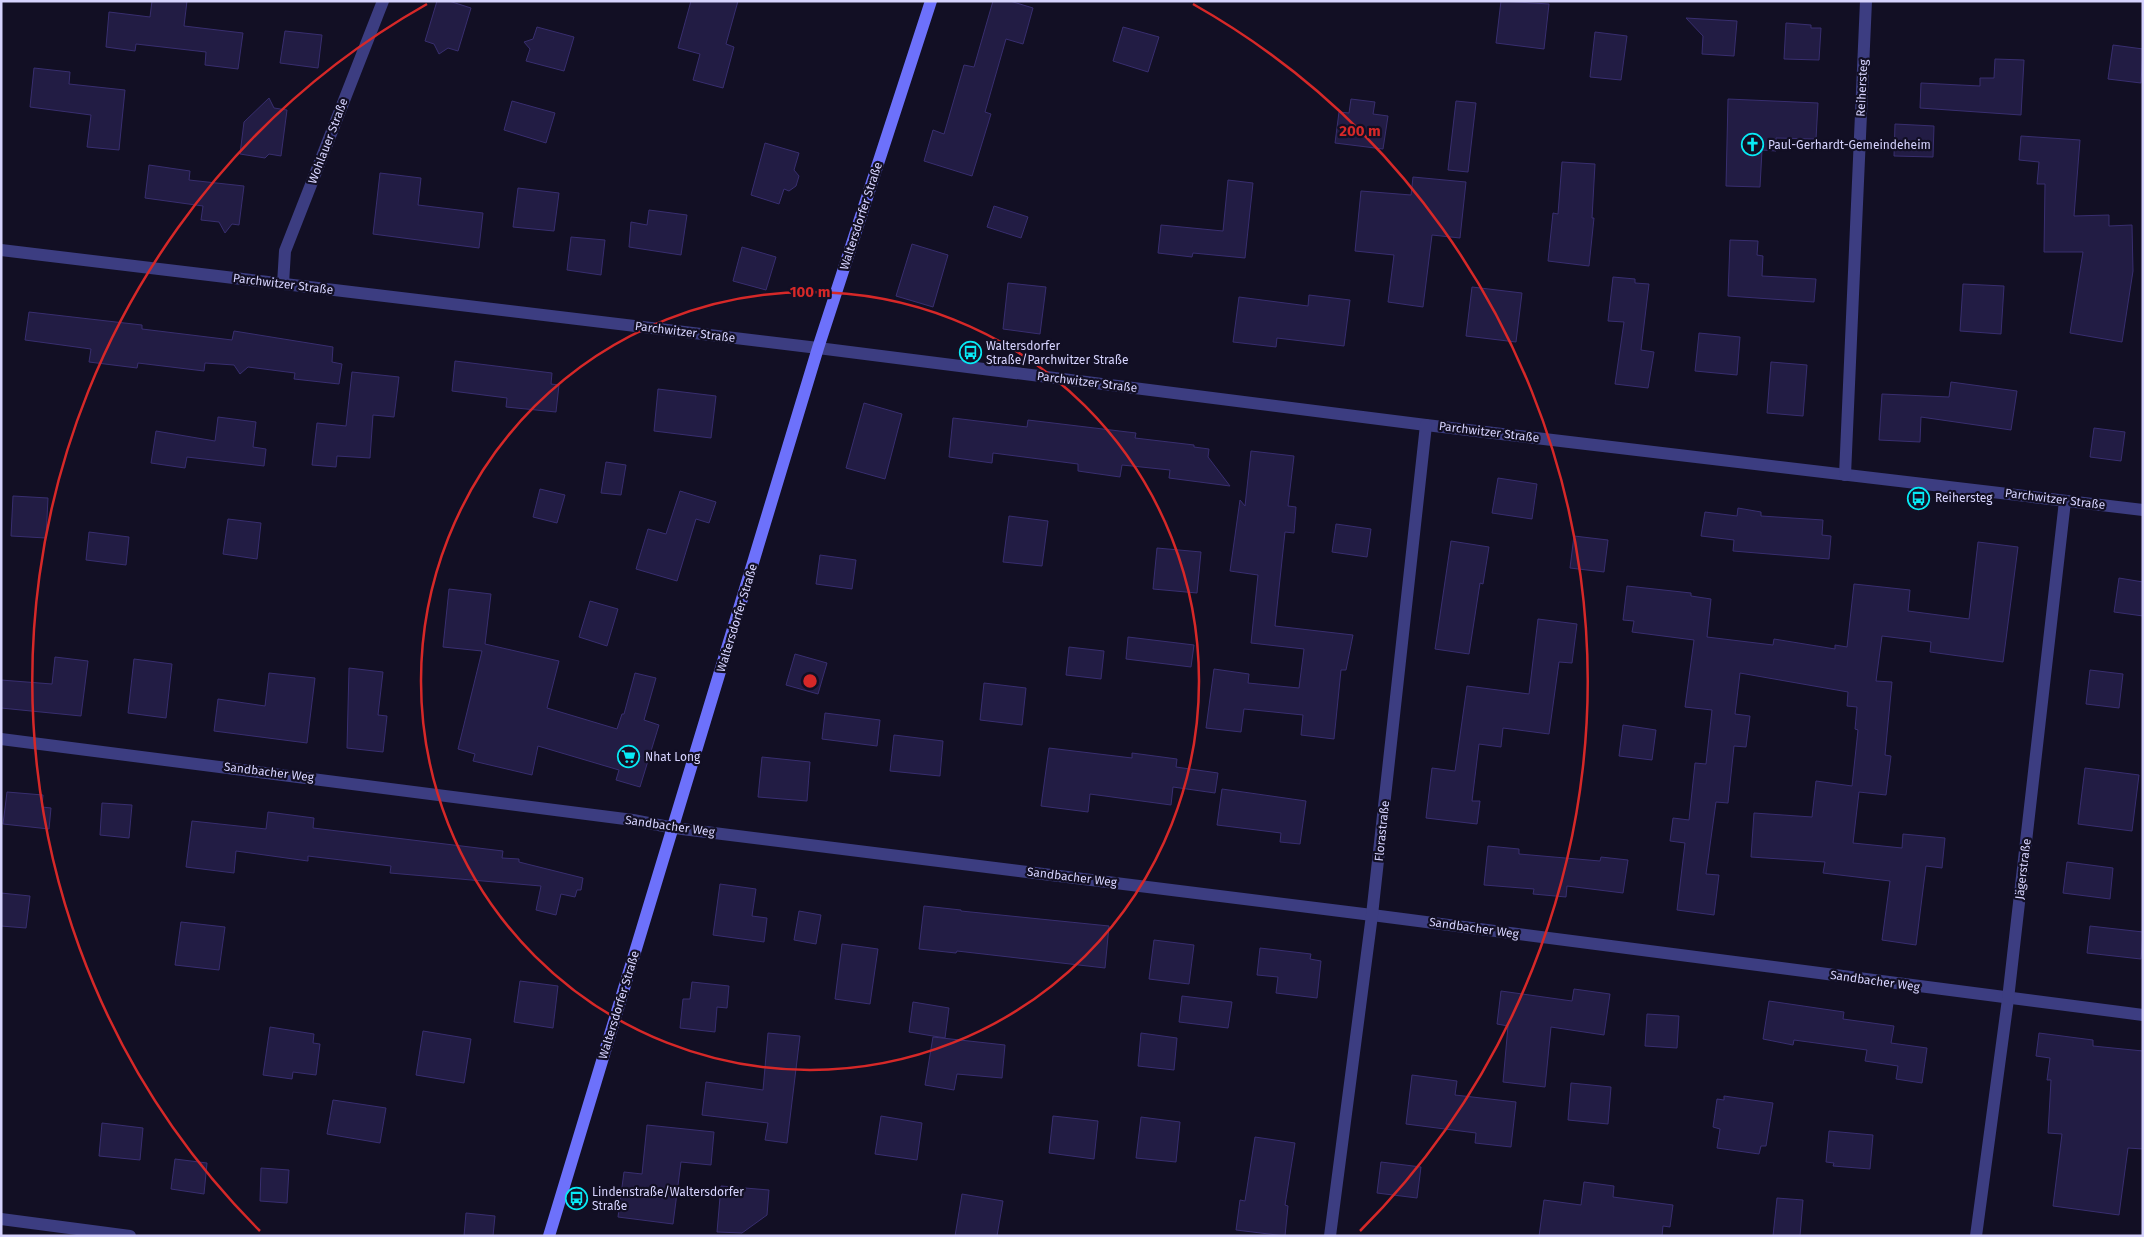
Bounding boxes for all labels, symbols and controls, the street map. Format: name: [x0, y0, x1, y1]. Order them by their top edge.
street label: Reihersteg: [1854, 58, 1871, 117]
street label: Wohlauer Straße: [305, 96, 351, 186]
text: 200 m: [1339, 122, 1381, 140]
church icon: Paul-Gerhardt-Gemeindeheim: [1740, 133, 1764, 157]
place label: Paul-Gerhardt-Gemeindeheim: [1768, 138, 1931, 152]
street label: Waltersdorfer Straße: [837, 160, 885, 272]
street label: Parchwitzer Straße: [232, 271, 334, 297]
text: 100 m: [790, 283, 830, 301]
street label: Parchwitzer Straße: [634, 319, 736, 345]
place label: Waltersdorfer Straße/Parchwitzer Straße: [986, 339, 1129, 367]
bus stop icon: Waltersdorfer Straße/Parchwitzer Straße: [958, 341, 982, 365]
street label: Parchwitzer Straße: [1036, 369, 1138, 395]
street label: Parchwitzer Straße: [1438, 419, 1540, 445]
bus stop icon: Reihersteg: [1907, 486, 1931, 510]
street label: Parchwitzer Straße: [2004, 486, 2106, 512]
place label: Reihersteg: [1935, 491, 1993, 505]
street label: Waltersdorfer Straße: [714, 562, 760, 674]
centre of rings: [801, 672, 819, 690]
supermarket icon: Nhat Long: [617, 745, 641, 769]
place label: Nhat Long: [645, 750, 701, 764]
street label: Sandbacher Weg: [223, 760, 316, 785]
street label: Florastraße: [1372, 800, 1392, 862]
street label: Sandbacher Weg: [624, 813, 717, 839]
street label: Jägerstraße: [2012, 838, 2034, 900]
street label: Sandbacher Weg: [1026, 865, 1119, 890]
street label: Sandbacher Weg: [1428, 915, 1521, 941]
street label: Waltersdorfer Straße: [596, 949, 642, 1061]
street label: Sandbacher Weg: [1829, 968, 1922, 994]
place label: Lindenstraße/Waltersdorfer Straße: [592, 1185, 744, 1213]
bus stop icon: Lindenstraße/Waltersdorfer Straße: [564, 1187, 588, 1211]

